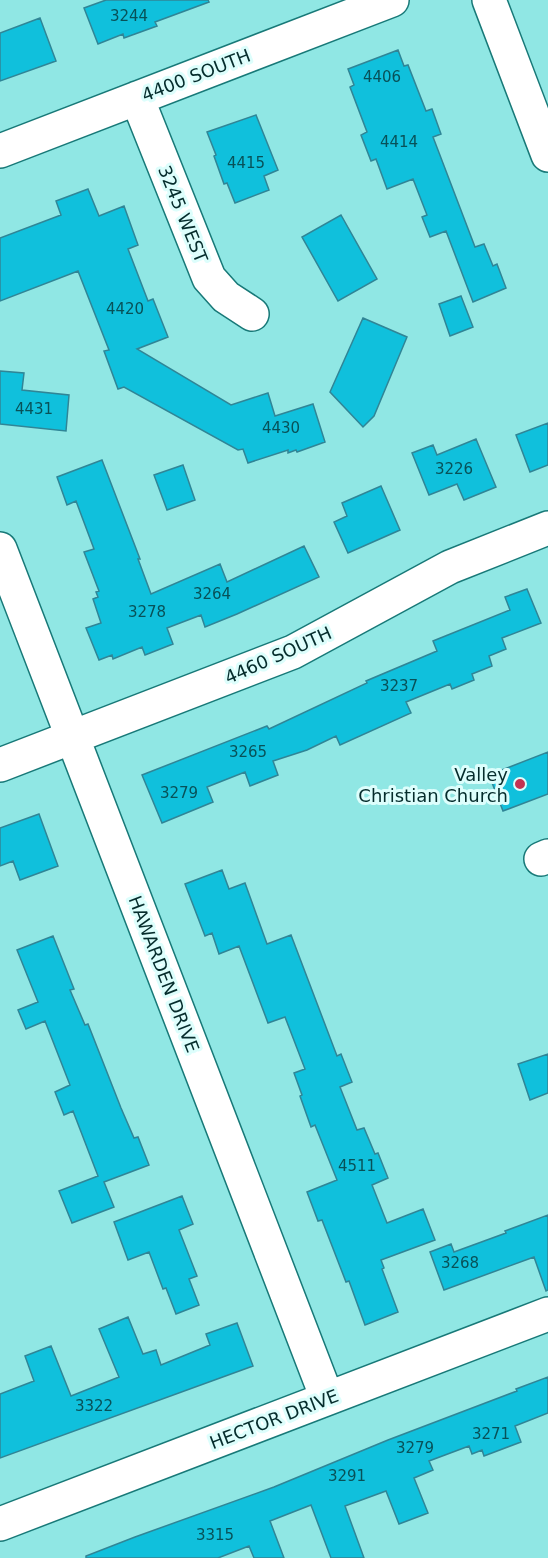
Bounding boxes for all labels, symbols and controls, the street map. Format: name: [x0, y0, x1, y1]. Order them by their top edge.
house number: 3244: [110, 7, 148, 25]
street label: 4400 SOUTH: [139, 45, 253, 105]
house number: 4406: [363, 68, 401, 86]
house number: 4414: [380, 133, 418, 151]
house number: 4415: [227, 154, 265, 172]
street label: 3245 WEST: [154, 162, 212, 267]
house number: 4420: [106, 300, 144, 318]
house number: 4431: [15, 400, 53, 418]
house number: 4430: [262, 419, 300, 437]
house number: 3226: [435, 460, 473, 478]
house number: 3264: [193, 585, 231, 603]
house number: 3278: [128, 603, 166, 621]
street label: 4460 SOUTH: [221, 622, 335, 688]
house number: 3237: [380, 677, 418, 695]
house number: 3265: [229, 743, 267, 761]
place label: Valley Christian Church: [358, 764, 508, 806]
marker: Valley Christian Church: [513, 777, 527, 791]
house number: 3279: [160, 784, 198, 802]
street label: HAWARDEN DRIVE: [124, 893, 204, 1055]
house number: 4511: [338, 1157, 376, 1175]
house number: 3268: [441, 1254, 479, 1272]
street label: HECTOR DRIVE: [207, 1385, 341, 1453]
house number: 3322: [75, 1397, 113, 1415]
house number: 3271: [472, 1425, 510, 1443]
house number: 3279: [396, 1439, 434, 1457]
house number: 3291: [328, 1467, 366, 1485]
house number: 3315: [196, 1526, 234, 1544]

